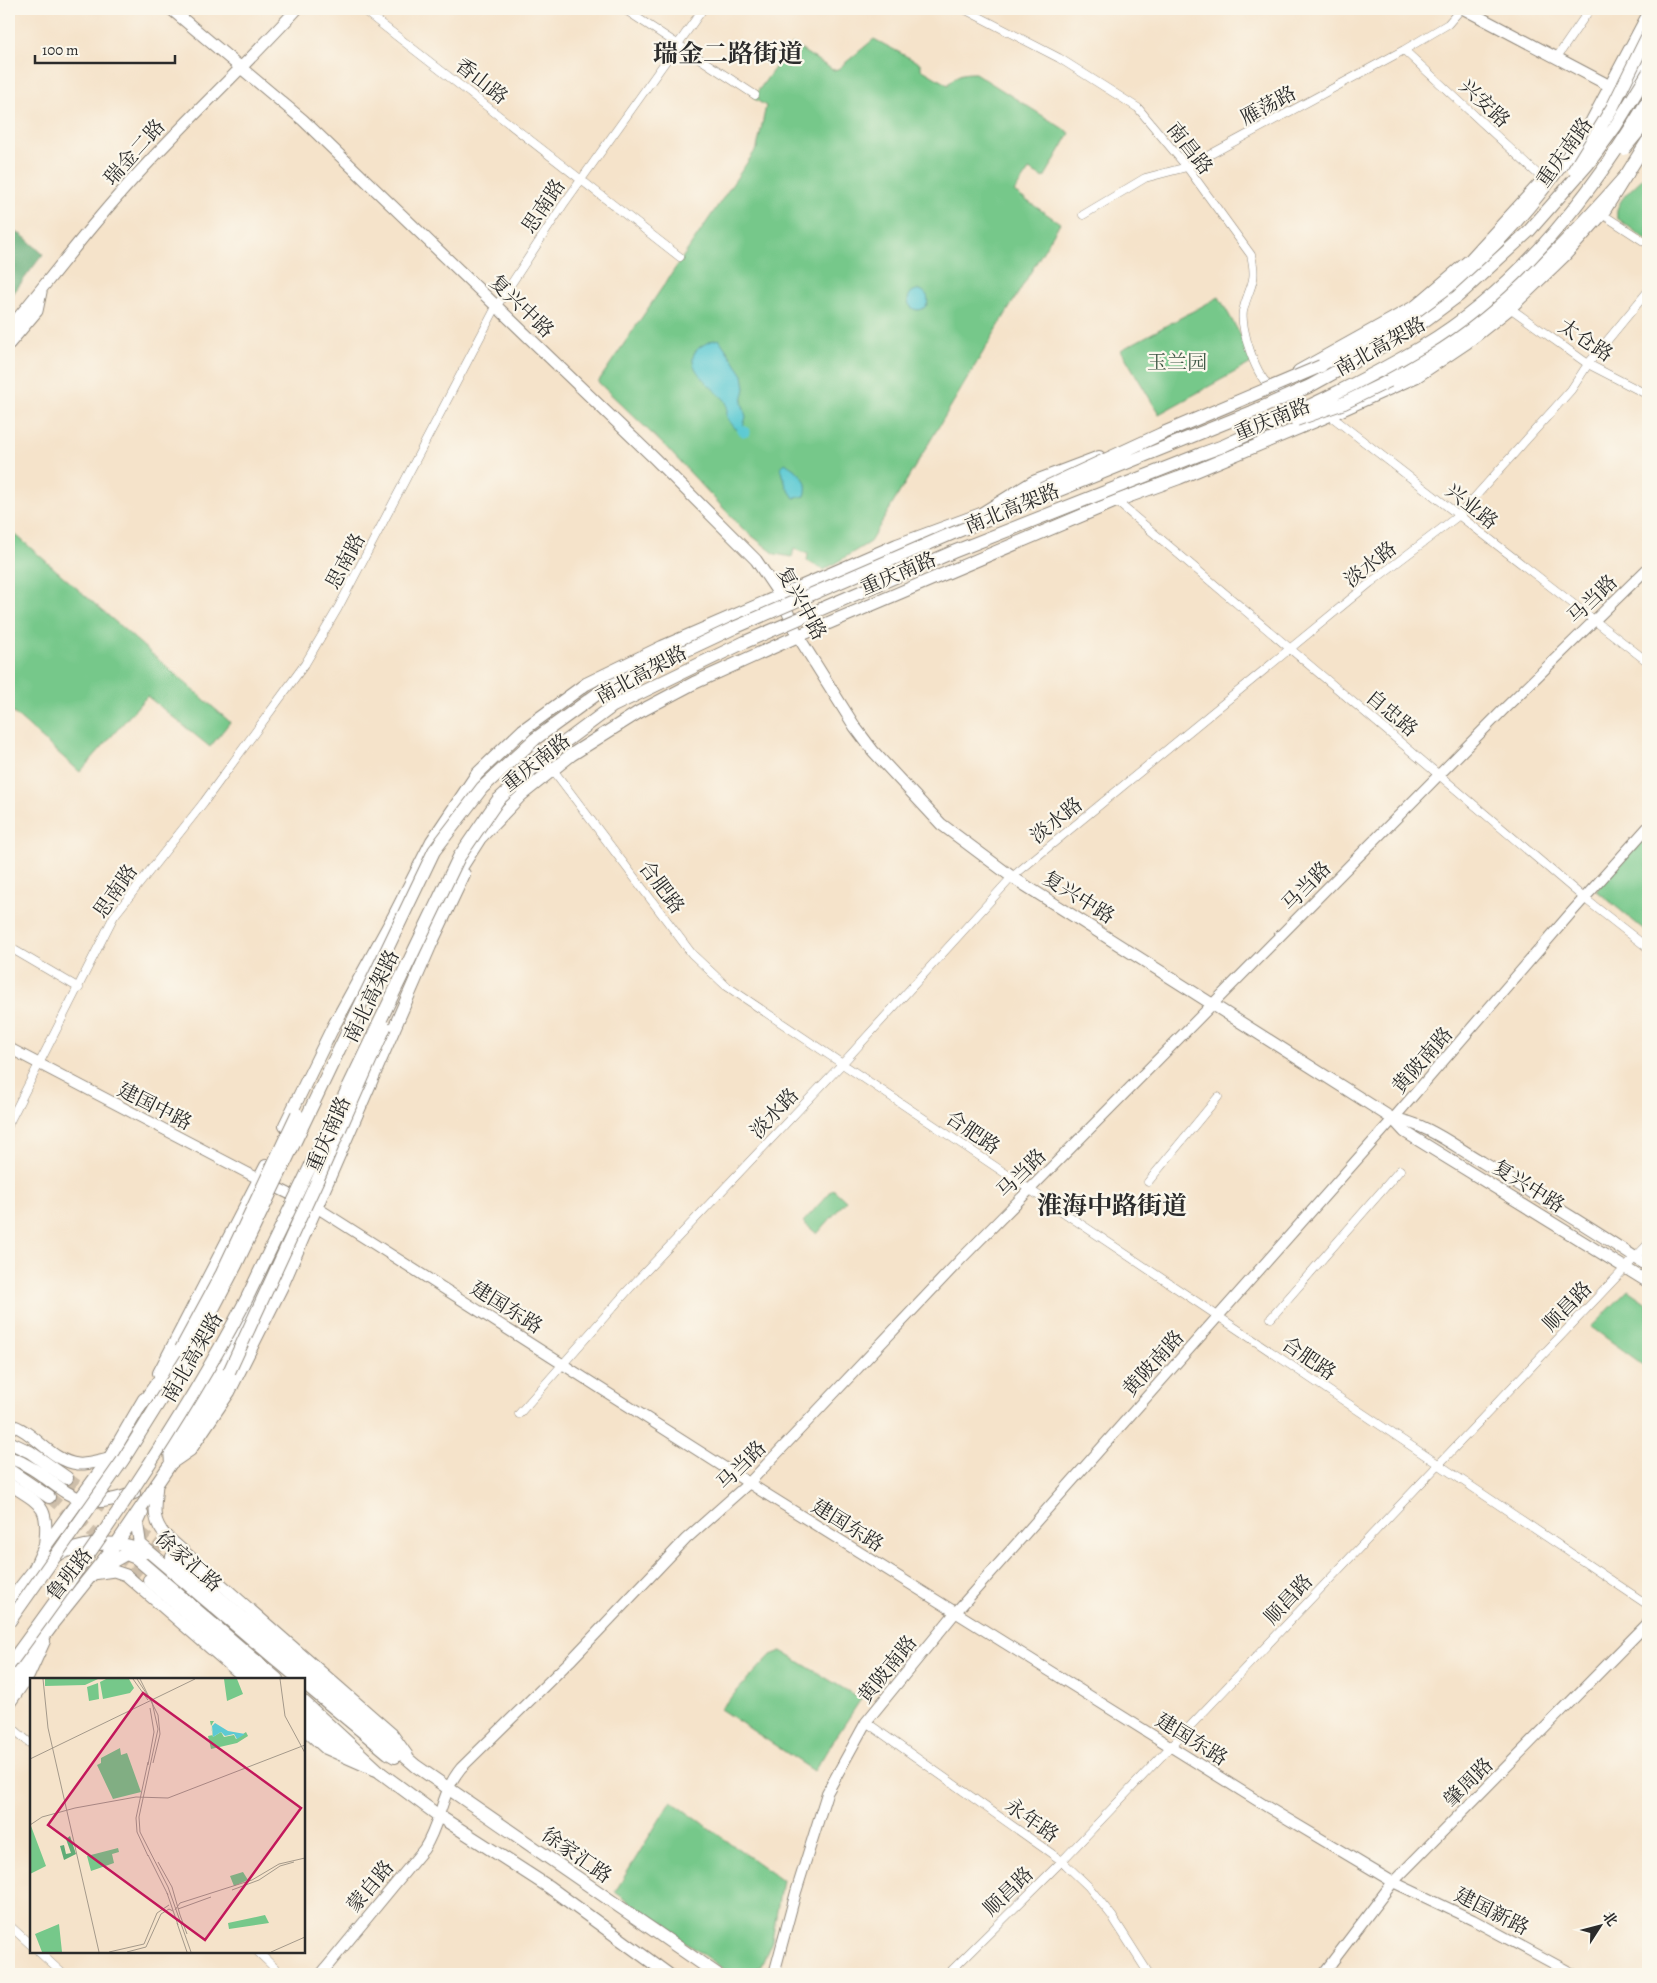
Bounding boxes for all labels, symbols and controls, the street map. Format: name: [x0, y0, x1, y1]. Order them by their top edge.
scale bar: [35, 32, 175, 64]
district label: 瑞金二路街道: [653, 37, 803, 71]
text: 100 m: [42, 40, 79, 60]
street label: 香山路: [450, 52, 514, 111]
street label: 兴安路: [1454, 73, 1516, 134]
street label: 雁荡路: [1235, 79, 1301, 131]
street label: 重庆南路: [1530, 112, 1599, 193]
street label: 瑞金二路: [98, 114, 171, 191]
street label: 南昌路: [1160, 116, 1219, 180]
street label: 思南路: [515, 174, 571, 239]
street label: 复兴中路: [484, 269, 560, 344]
street label: 南北高架路: [1330, 310, 1431, 382]
street label: 太仓路: [1553, 313, 1618, 368]
park label: 玉兰园: [1147, 349, 1207, 376]
street label: 重庆南路: [1230, 392, 1314, 447]
street label: 南北高架路: [961, 477, 1064, 540]
street label: 兴业路: [1440, 477, 1504, 536]
street label: 思南路: [319, 528, 371, 594]
street label: 淡水路: [1338, 535, 1402, 594]
street label: 重庆南路: [856, 545, 940, 602]
street label: 复兴中路: [770, 562, 833, 645]
street label: 马当路: [1561, 569, 1623, 630]
street label: 南北高架路: [591, 639, 692, 710]
street label: 自忠路: [1360, 684, 1423, 743]
street label: 重庆南路: [496, 727, 576, 798]
street label: 淡水路: [1025, 791, 1088, 850]
street label: 合肥路: [633, 855, 690, 919]
street label: 马当路: [1276, 855, 1337, 917]
street label: 思南路: [87, 859, 144, 924]
street label: 复兴中路: [1038, 865, 1120, 930]
street label: 南北高架路: [337, 945, 406, 1047]
street label: 黄陂南路: [1386, 1021, 1459, 1099]
street label: 建国中路: [113, 1076, 197, 1137]
street label: 淡水路: [744, 1082, 805, 1144]
street label: 重庆南路: [300, 1092, 357, 1176]
street label: 合肥路: [940, 1104, 1005, 1160]
street label: 马当路: [991, 1143, 1052, 1204]
street label: 复兴中路: [1488, 1154, 1570, 1219]
district label: 淮海中路街道: [1037, 1189, 1187, 1223]
street label: 建国东路: [466, 1275, 548, 1340]
street label: 顺昌路: [1537, 1275, 1598, 1337]
street label: 南北高架路: [156, 1307, 229, 1407]
street label: 黄陂南路: [1117, 1325, 1190, 1402]
street label: 合肥路: [1276, 1330, 1341, 1386]
street label: 马当路: [711, 1435, 772, 1496]
street label: 建国东路: [807, 1493, 889, 1558]
street label: 徐家汇路: [150, 1525, 228, 1598]
street label: 鲁班路: [40, 1542, 99, 1606]
street label: 顺昌路: [1258, 1568, 1319, 1630]
street label: 黄陂南路: [852, 1630, 923, 1709]
inset map: [30, 1678, 305, 1953]
street label: 建国东路: [1151, 1707, 1233, 1772]
street label: 肇周路: [1438, 1752, 1499, 1813]
street label: 永年路: [999, 1792, 1064, 1849]
street label: 徐家汇路: [536, 1821, 617, 1889]
street label: 蒙自路: [341, 1855, 400, 1918]
street label: 顺昌路: [977, 1861, 1039, 1922]
street label: 建国新路: [1450, 1881, 1534, 1942]
north arrow: [1574, 1900, 1624, 1950]
text: 北: [1598, 1907, 1622, 1930]

